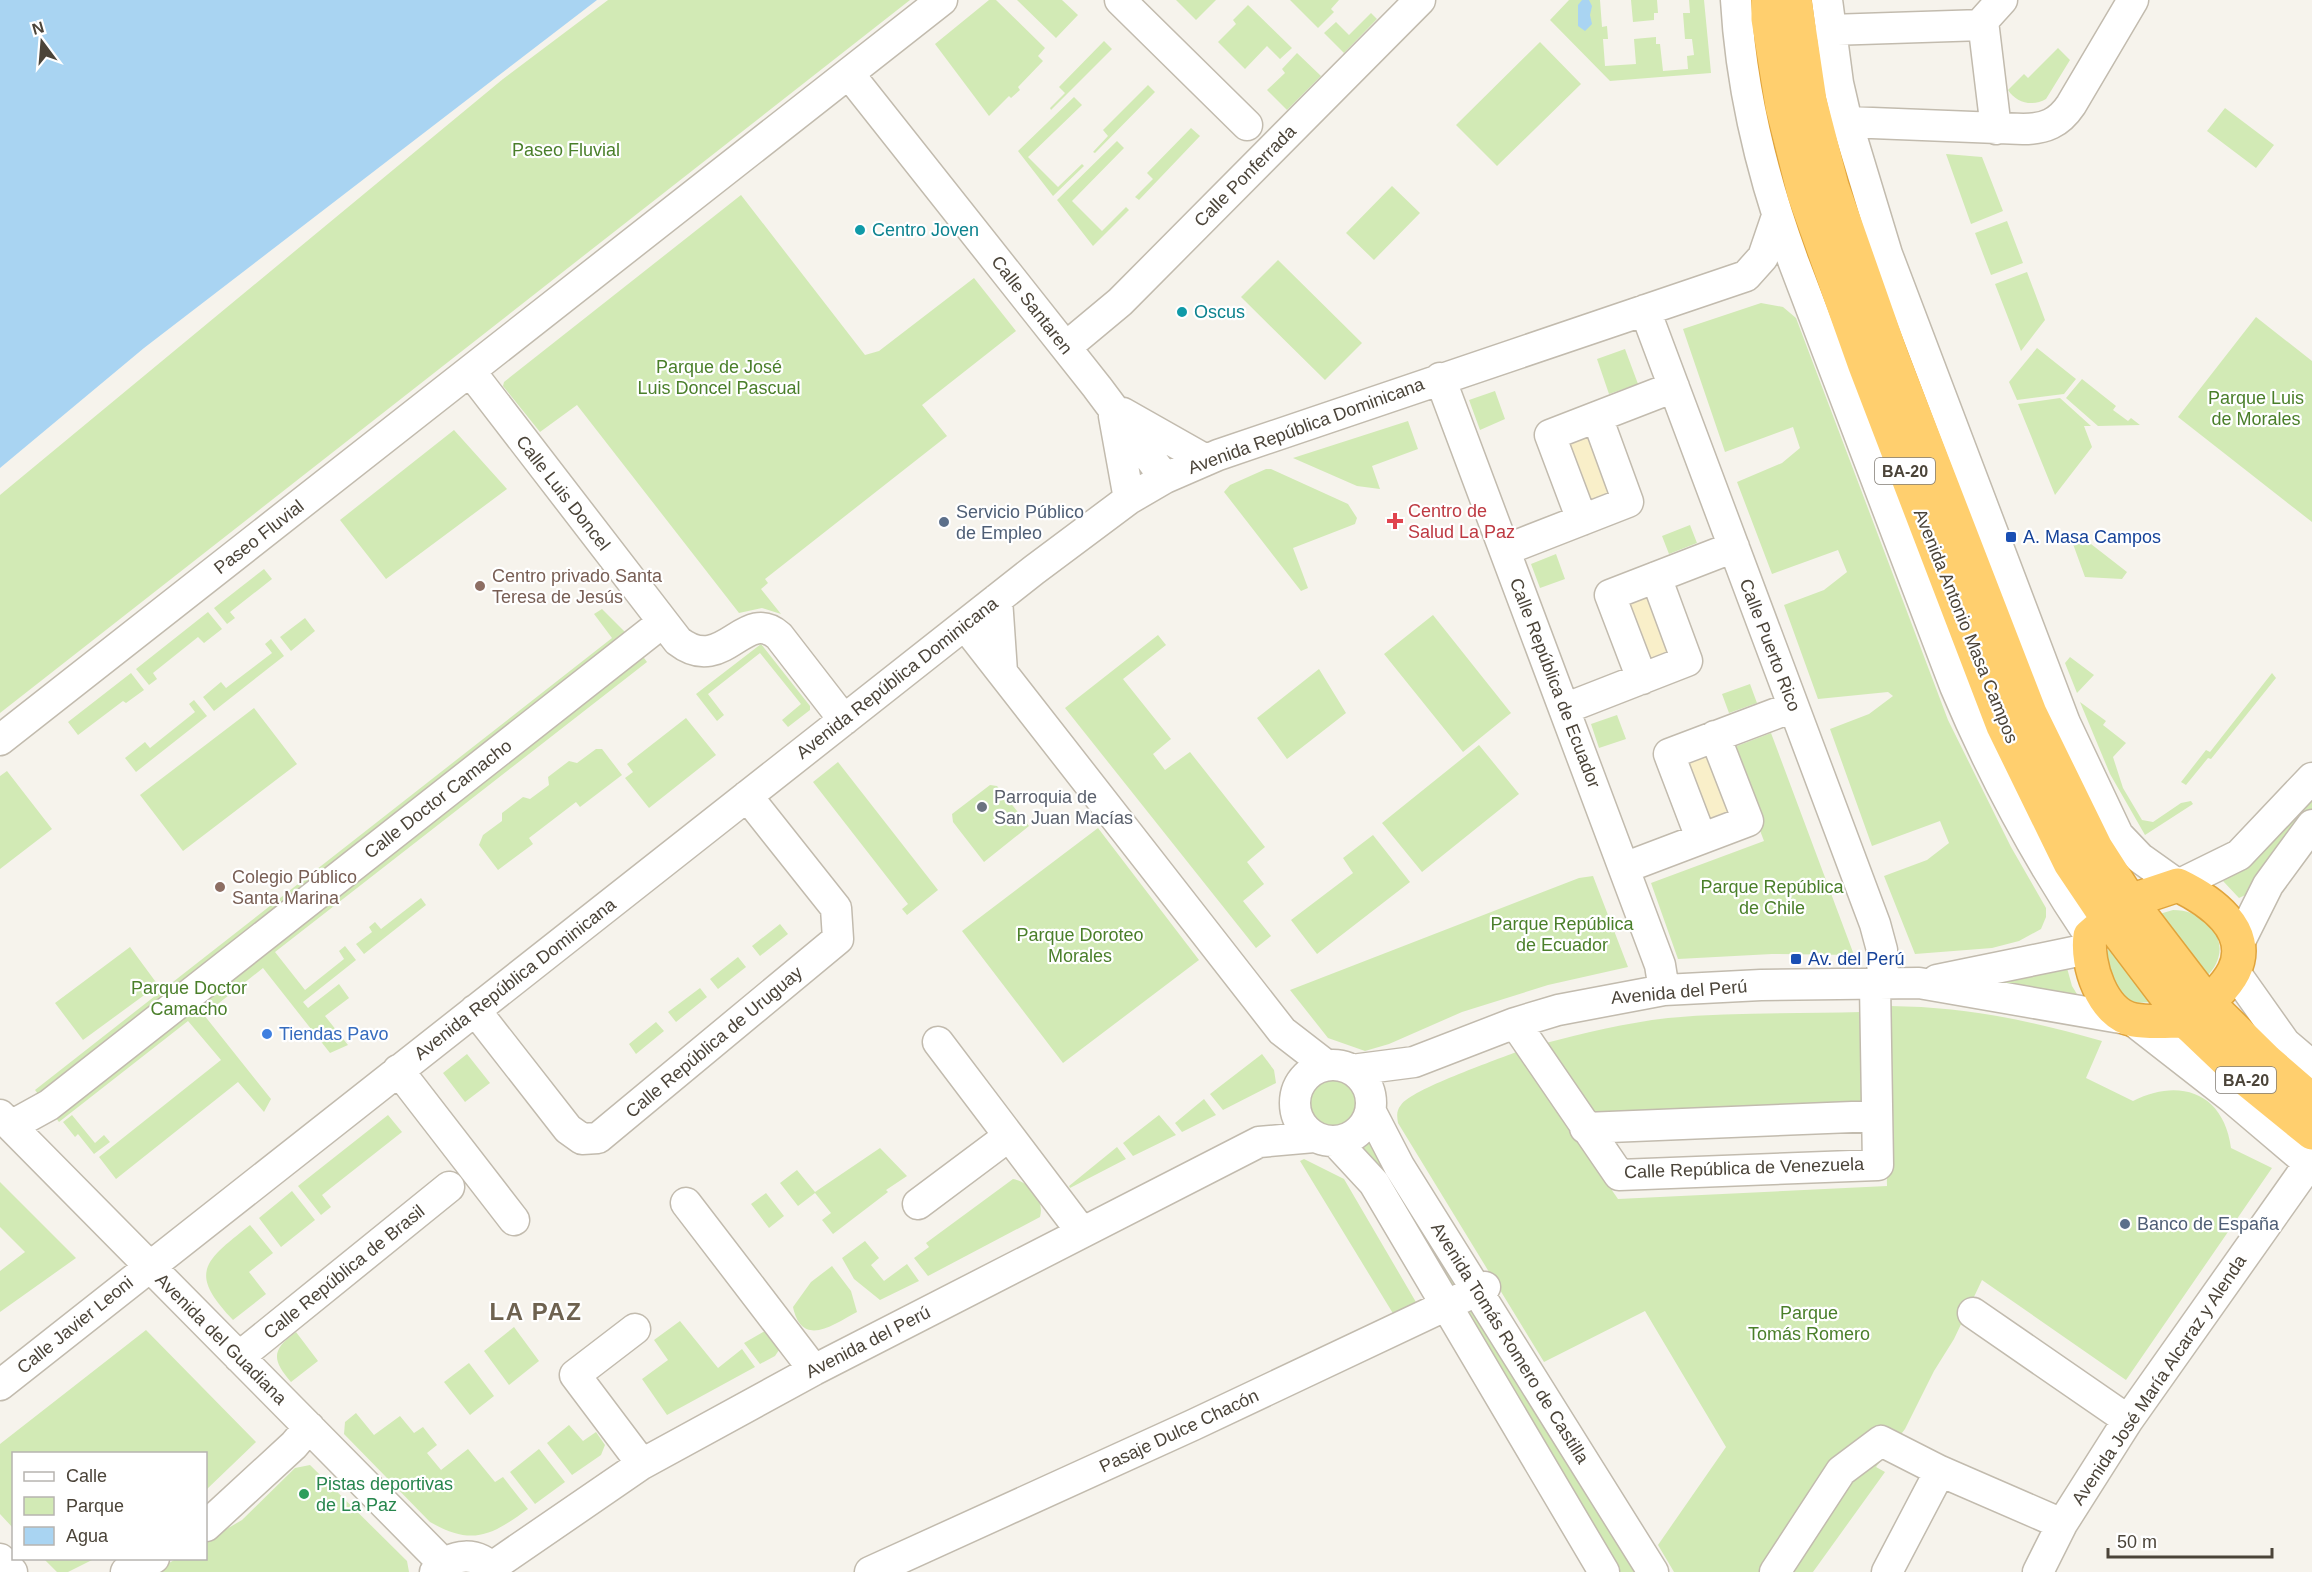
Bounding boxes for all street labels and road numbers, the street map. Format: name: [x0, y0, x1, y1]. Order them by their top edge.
street label: Calle Ponferrada: [1190, 120, 1301, 231]
street label: Calle Santaren: [987, 252, 1077, 358]
street label: Avenida República Dominicana: [1185, 374, 1428, 478]
street label: Calle Luis Doncel: [512, 432, 614, 554]
road number: BA-20: [1875, 458, 1935, 484]
street label: Paseo Fluvial: [210, 496, 308, 578]
street label: Avenida Antonio Masa Campos: [1910, 506, 2022, 746]
street label: Calle República de Ecuador: [1506, 575, 1604, 791]
street label: Calle Puerto Rico: [1736, 576, 1804, 714]
street label: Avenida República Dominicana: [792, 593, 1002, 763]
street label: Calle Doctor Camacho: [360, 735, 516, 863]
street label: Avenida República Dominicana: [410, 894, 620, 1064]
street label: Calle República de Uruguay: [622, 962, 806, 1122]
street label: Avenida del Perú: [1610, 976, 1748, 1008]
road number: BA-20: [2216, 1067, 2276, 1093]
street label: Calle República de Venezuela: [1624, 1154, 1865, 1182]
street label: Calle República de Brasil: [260, 1201, 428, 1343]
street label: Avenida Tomás Romero de Castilla: [1427, 1219, 1593, 1468]
street label: Avenida José María Alcaraz y Alenda: [2068, 1251, 2251, 1509]
street label: Avenida del Guadiana: [151, 1269, 291, 1409]
street label: Calle Javier Leoni: [13, 1272, 137, 1378]
street label: Avenida del Perú: [803, 1302, 933, 1382]
street label: Pasaje Dulce Chacón: [1096, 1385, 1262, 1477]

